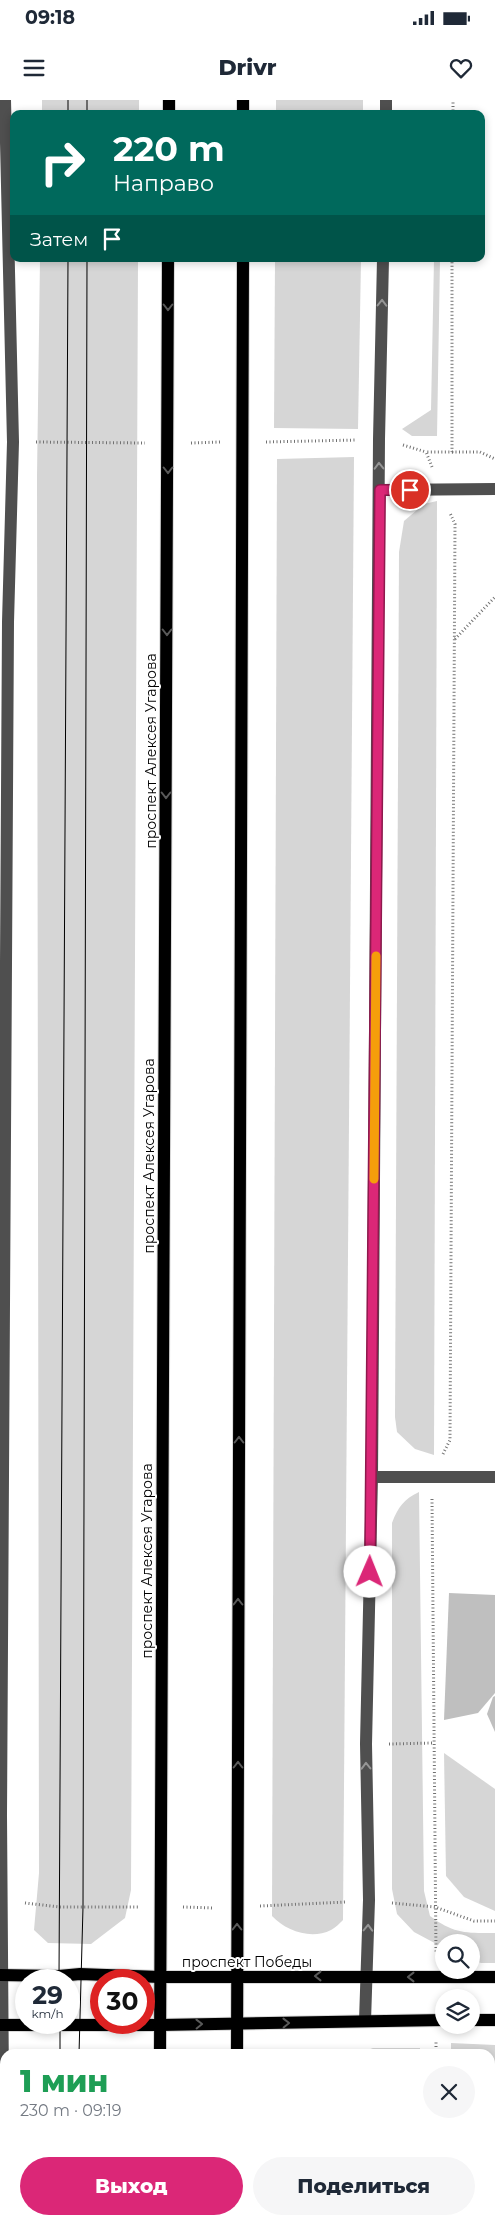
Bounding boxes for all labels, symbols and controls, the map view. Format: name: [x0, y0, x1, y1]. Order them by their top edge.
text: 09:18: [25, 6, 75, 29]
icon: menu: [20, 54, 48, 82]
text: Drivr: [218, 54, 277, 81]
icon: heart: [447, 54, 475, 82]
text: 220 m: [113, 127, 225, 170]
icon: right: [30, 130, 95, 195]
text: Направо: [113, 170, 214, 197]
icon: arrive: [98, 225, 126, 253]
text: Затем: [30, 228, 88, 251]
one-way arrow: [377, 299, 387, 306]
one-way arrow: [163, 304, 173, 312]
one-way arrow: [374, 461, 384, 469]
one-way arrow: [163, 466, 173, 474]
pin: [389, 469, 431, 511]
icon: arrive: [396, 476, 424, 504]
one-way arrow: [162, 629, 172, 637]
street label: проспект Алексея Угарова: [142, 653, 160, 849]
one-way arrow: [161, 792, 171, 799]
street label: проспект Алексея Угарова: [140, 1058, 158, 1254]
one-way arrow: [234, 1435, 244, 1443]
street label: проспект Алексея Угарова: [138, 1463, 156, 1659]
position arrow: [343, 1545, 395, 1597]
one-way arrow: [233, 1598, 243, 1606]
one-way arrow: [233, 1760, 243, 1768]
one-way arrow: [361, 1761, 372, 1769]
one-way arrow: [232, 1923, 242, 1930]
one-way arrow: [363, 1924, 373, 1932]
map controls: [435, 1934, 480, 2034]
button: search: [435, 1934, 480, 1979]
street label: проспект Победы: [182, 1953, 312, 1971]
speed limit sign: 30: [90, 1969, 155, 2034]
one-way arrow: [313, 1971, 321, 1981]
one-way arrow: [407, 1972, 415, 1982]
text: 29: [32, 1980, 63, 2010]
button: layers: [435, 1989, 480, 2034]
text: km/h: [31, 2006, 64, 2021]
one-way arrow: [283, 2017, 291, 2028]
one-way arrow: [195, 2019, 203, 2029]
text: 1 мин: [20, 2063, 108, 2100]
button: close: [423, 2066, 475, 2118]
text: 230 m · 09:19: [20, 2101, 122, 2120]
button: Выход: [20, 2157, 243, 2215]
button: Поделиться: [253, 2157, 475, 2215]

